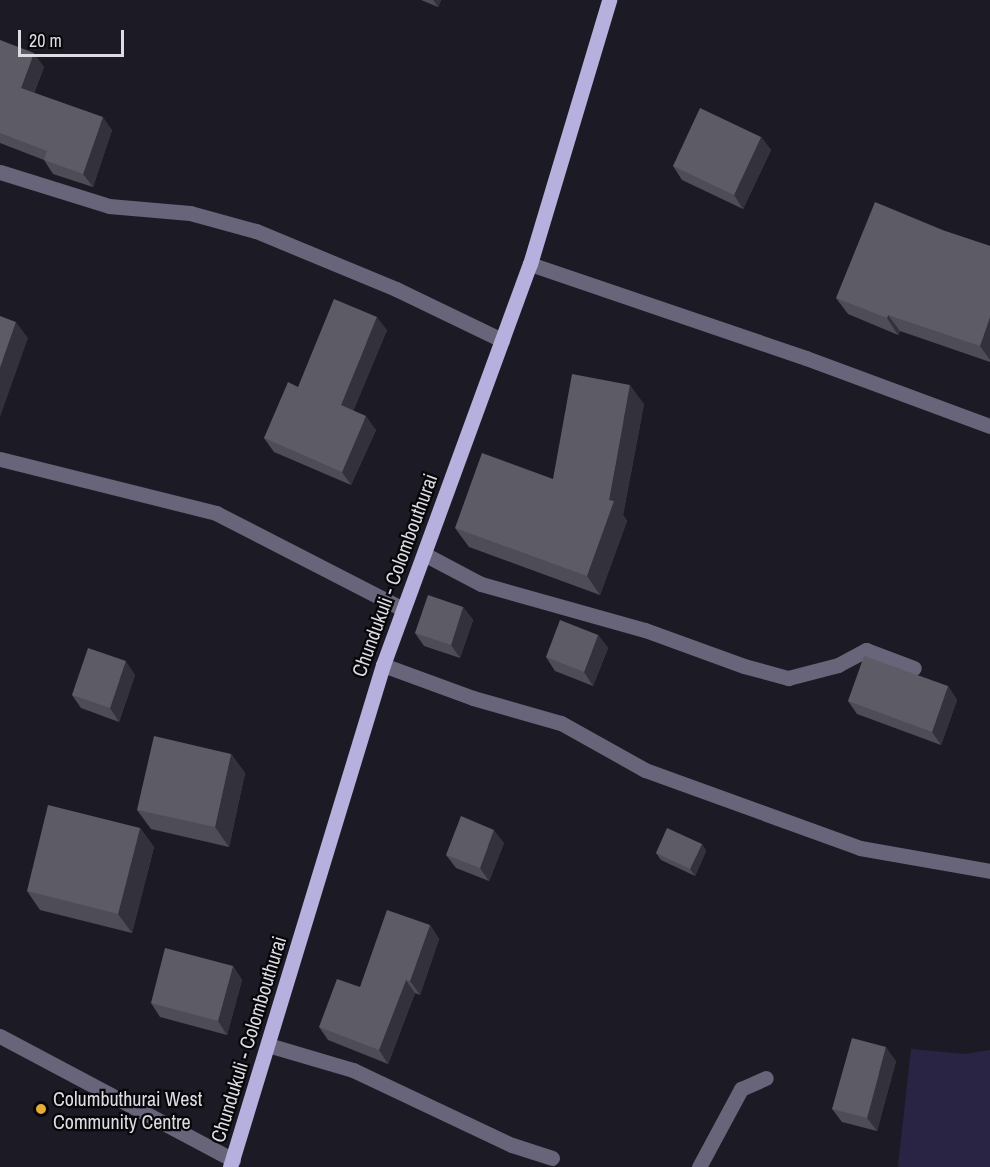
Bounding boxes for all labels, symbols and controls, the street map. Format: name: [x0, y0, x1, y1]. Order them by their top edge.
scale bar: [21, 18, 128, 56]
text: 20 m: [29, 28, 62, 53]
street label: Chundukuli - Colombouthurai: [346, 470, 442, 680]
street label: Chundukuli - Colombouthurai: [205, 933, 291, 1145]
place label: Columbuthurai West Community Centre: [53, 1086, 202, 1133]
marker: Columbuthurai West Community Centre: [34, 1102, 48, 1116]

